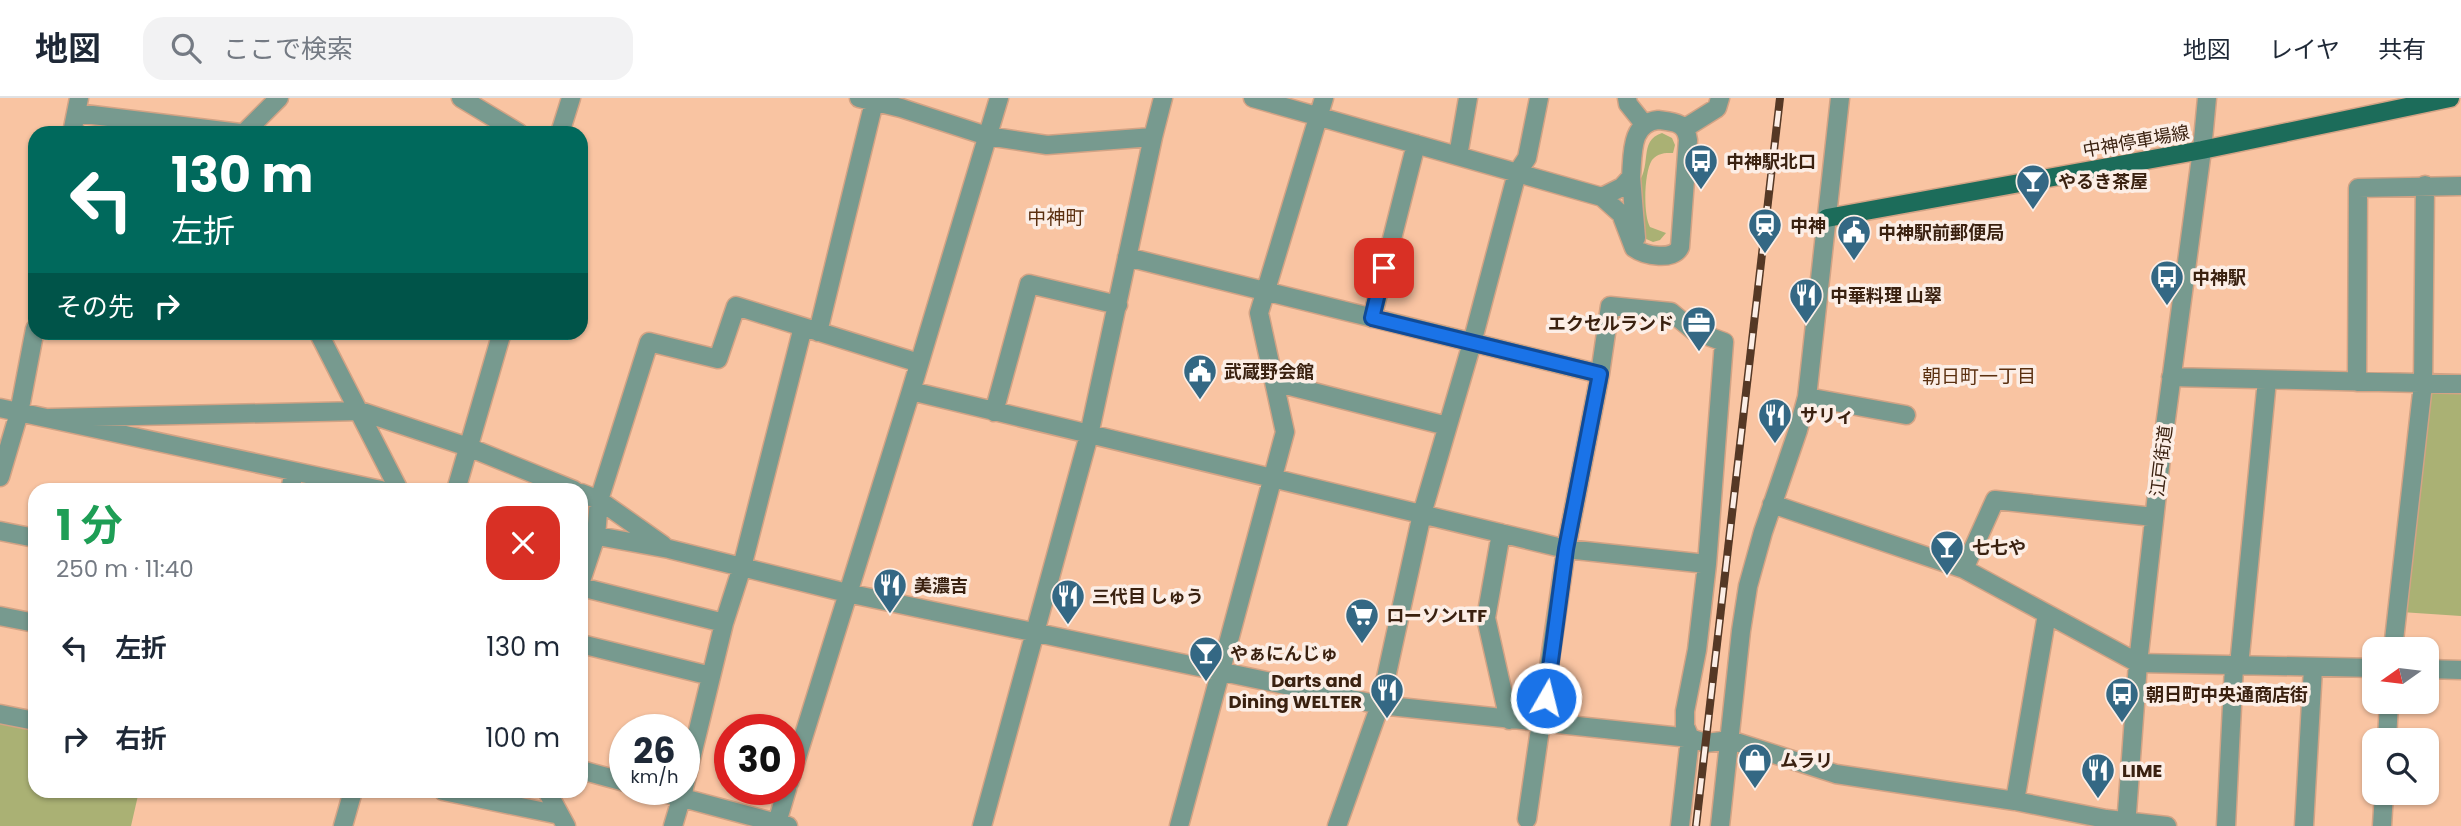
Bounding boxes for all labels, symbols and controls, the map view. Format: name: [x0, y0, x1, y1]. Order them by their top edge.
search box: [143, 17, 633, 80]
text: 地図: [35, 25, 101, 72]
icon: search: [167, 29, 205, 67]
text: ここで検索: [223, 31, 353, 67]
text: 地図: [2183, 33, 2231, 66]
text: レイヤ: [2269, 33, 2340, 66]
text: 共有: [2378, 33, 2426, 66]
street label: 中神停車場線: [2081, 119, 2191, 163]
text: 130 m: [171, 141, 313, 209]
bus stop icon: 中神駅北口: [1682, 142, 1720, 191]
place label: 中神駅北口: [1726, 149, 1816, 174]
icon: left: [56, 154, 147, 245]
bar icon: やるき茶屋: [2014, 162, 2052, 211]
place label: やるき茶屋: [2058, 169, 2148, 194]
district label: 中神町: [1027, 204, 1085, 231]
station icon: 中神: [1746, 206, 1784, 255]
text: 左折: [171, 208, 235, 253]
place label: 中神: [1790, 213, 1826, 238]
public building icon: 中神駅前郵便局: [1835, 213, 1873, 262]
place label: 中神駅前郵便局: [1878, 220, 2004, 245]
pin: [1354, 238, 1414, 298]
icon: arrive: [1365, 249, 1403, 287]
bus stop icon: 中神駅: [2148, 258, 2186, 307]
place label: 中神駅: [2192, 265, 2246, 290]
restaurant icon: 中華料理 山翠: [1787, 276, 1825, 325]
place label: 中華料理 山翠: [1830, 283, 1942, 308]
icon: right: [148, 287, 186, 325]
text: その先: [56, 289, 134, 325]
office icon: エクセルランド: [1680, 304, 1718, 353]
place label: エクセルランド: [1548, 311, 1674, 336]
public building icon: 武蔵野会館: [1181, 352, 1219, 401]
place label: 武蔵野会館: [1224, 359, 1314, 384]
district label: 朝日町一丁目: [1922, 363, 2036, 390]
restaurant icon: サリィ: [1756, 396, 1794, 445]
place label: サリィ: [1800, 403, 1854, 428]
street label: 江戸街道: [2144, 424, 2178, 498]
text: 1 分: [56, 496, 123, 555]
button: close: [486, 506, 560, 580]
bar icon: 七七や: [1928, 528, 1966, 577]
place label: 七七や: [1972, 535, 2026, 560]
text: 250 m · 11:40: [56, 553, 194, 585]
restaurant icon: 美濃吉: [871, 566, 909, 615]
place label: 美濃吉: [914, 573, 968, 598]
restaurant icon: 三代目 しゅう: [1049, 577, 1087, 626]
place label: 三代目 しゅう: [1092, 584, 1204, 609]
supermarket icon: ローソンLTF: [1343, 596, 1381, 645]
place label: ローソンLTF: [1386, 603, 1487, 628]
icon: left: [56, 629, 94, 667]
text: 130 m: [486, 629, 560, 665]
text: 左折: [115, 630, 167, 666]
bar icon: やぁにんじゅ: [1187, 634, 1225, 683]
north arrow: [2362, 637, 2440, 714]
map controls: [2362, 637, 2439, 805]
place label: やぁにんじゅ: [1230, 641, 1338, 666]
position arrow: [1509, 661, 1583, 735]
place label: Darts and Dining WELTER: [1229, 668, 1362, 714]
restaurant icon: Darts and Dining WELTER: [1368, 671, 1406, 720]
bus stop icon: 朝日町中央通商店街: [2103, 675, 2141, 724]
place label: 朝日町中央通商店街: [2146, 682, 2308, 707]
speed limit sign: 30: [714, 714, 805, 805]
icon: right: [56, 720, 94, 758]
text: 100 m: [485, 720, 560, 756]
text: 右折: [115, 721, 167, 757]
text: 26: [633, 726, 676, 775]
button: search: [2362, 728, 2439, 805]
shop icon: ムラリ: [1736, 741, 1774, 790]
place label: ムラリ: [1780, 748, 1833, 773]
restaurant icon: LIME: [2079, 751, 2117, 800]
place label: LIME: [2122, 758, 2162, 783]
text: km/h: [631, 764, 678, 789]

